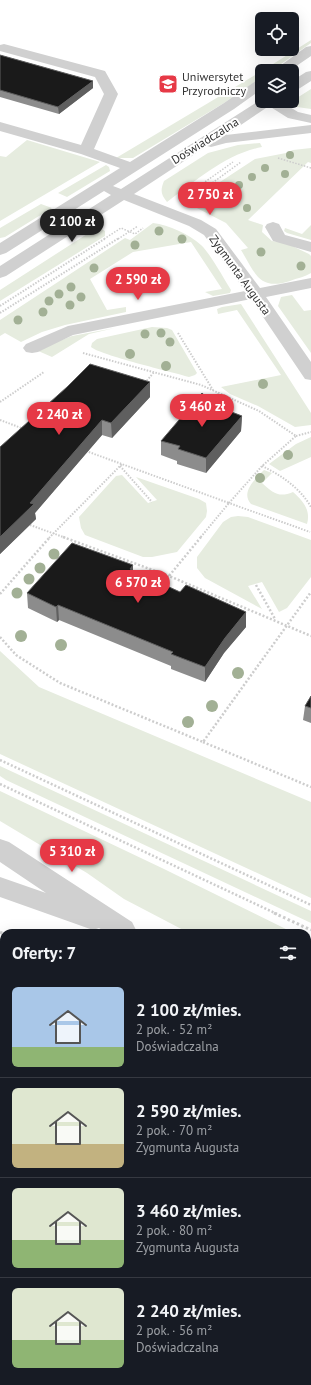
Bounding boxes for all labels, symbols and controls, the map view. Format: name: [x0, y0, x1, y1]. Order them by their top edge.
map controls: [255, 12, 299, 108]
button: locate: [255, 12, 299, 56]
button: layers: [255, 64, 299, 108]
place label: Uniwersytet Przyrodniczy: [182, 69, 246, 98]
school or university icon: Uniwersytet Przyrodniczy: [157, 73, 179, 95]
street label: Doświadczalna: [168, 114, 241, 167]
pin: 2 750 zł: [169, 182, 251, 216]
text: 2 750 zł: [187, 186, 233, 203]
pin: 2 100 zł: [31, 209, 113, 243]
text: 2 100 zł: [49, 213, 95, 230]
street label: Zygmunta Augusta: [206, 232, 274, 318]
pin: 2 590 zł: [97, 267, 179, 301]
text: 2 590 zł: [115, 271, 161, 288]
pin: 3 460 zł: [161, 394, 243, 428]
text: 3 460 zł: [179, 398, 225, 415]
pin: 2 240 zł: [18, 402, 100, 436]
text: 2 240 zł: [36, 406, 82, 423]
pin: 6 570 zł: [97, 570, 179, 604]
text: 6 570 zł: [115, 574, 161, 591]
pin: 5 310 zł: [31, 839, 113, 873]
text: 5 310 zł: [49, 843, 95, 860]
text: Oferty: 7: [12, 942, 76, 964]
icon: filters: [277, 942, 299, 964]
text: 2 100 zł/mies.: [136, 999, 242, 1021]
icon: home: [44, 1003, 92, 1051]
text: 2 pok. · 52 m²: [136, 1021, 212, 1038]
text: Doświadczalna: [136, 1038, 219, 1055]
text: 2 590 zł/mies.: [136, 1100, 242, 1122]
icon: home: [44, 1104, 92, 1152]
text: 2 pok. · 70 m²: [136, 1122, 212, 1139]
text: Zygmunta Augusta: [136, 1139, 239, 1156]
text: 3 460 zł/mies.: [136, 1200, 242, 1222]
icon: home: [44, 1204, 92, 1252]
text: 2 pok. · 80 m²: [136, 1222, 212, 1239]
text: Zygmunta Augusta: [136, 1239, 239, 1256]
text: 2 240 zł/mies.: [136, 1300, 242, 1322]
icon: home: [44, 1304, 92, 1352]
text: 2 pok. · 56 m²: [136, 1322, 212, 1339]
text: Doświadczalna: [136, 1339, 219, 1356]

